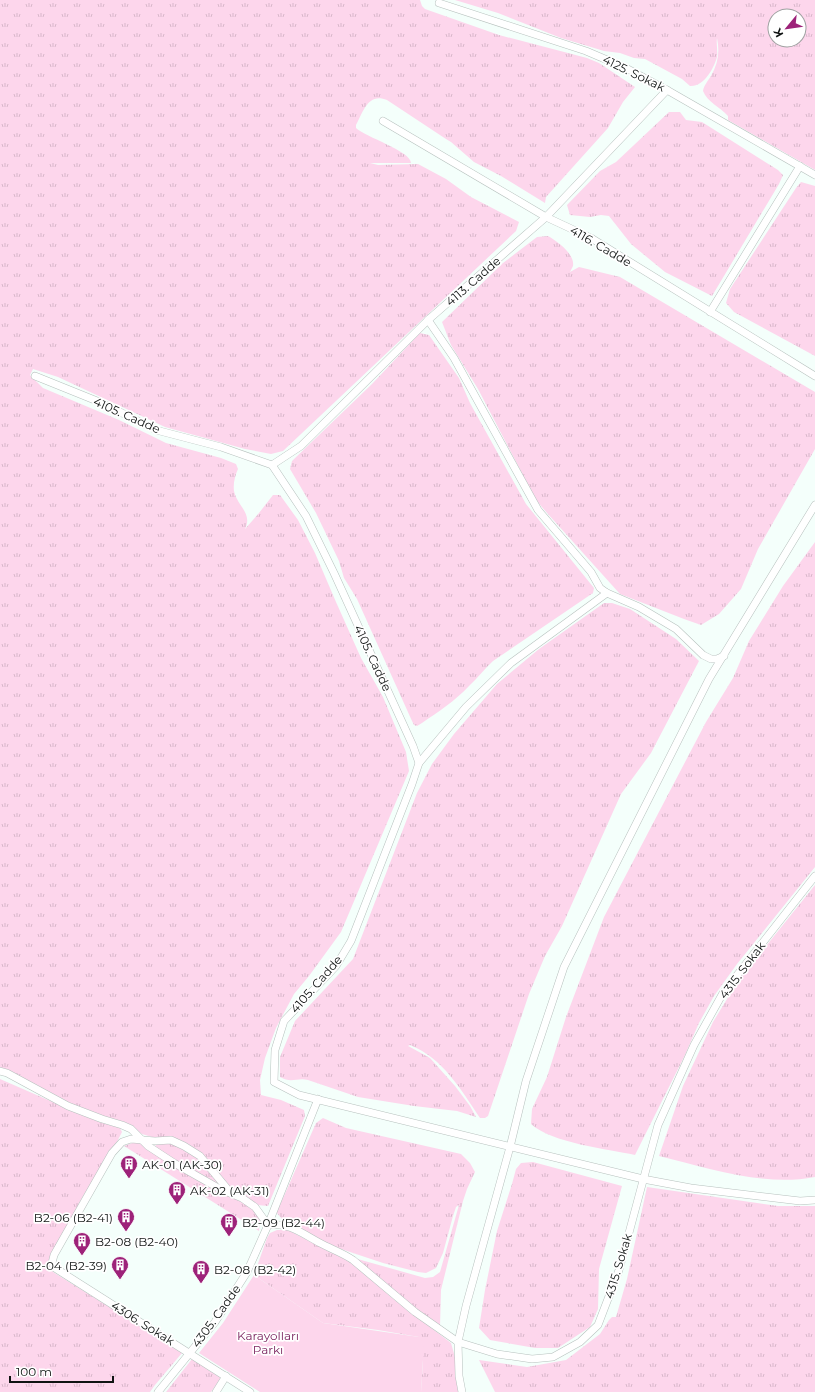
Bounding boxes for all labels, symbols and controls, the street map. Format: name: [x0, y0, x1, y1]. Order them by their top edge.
north arrow: [767, 8, 807, 48]
text: K: [770, 25, 786, 40]
street label: 4125. Sokak: [600, 51, 668, 95]
street label: 4116. Cadde: [568, 222, 634, 270]
street label: 4113. Cadde: [443, 253, 503, 309]
street label: 4105. Cadde: [91, 394, 163, 436]
street label: 4105. Cadde: [351, 622, 395, 694]
street label: 4315. Sokak: [716, 938, 769, 1001]
street label: 4105. Cadde: [287, 952, 345, 1016]
building icon: AK-01 (AK-30): [119, 1154, 139, 1179]
place label: AK-01 (AK-30): [142, 1157, 223, 1172]
building icon: AK-02 (AK-31): [167, 1180, 187, 1205]
place label: AK-02 (AK-31): [190, 1183, 269, 1198]
building icon: B2-06 (B2-41): [116, 1207, 136, 1232]
place label: B2-06 (B2-41): [34, 1210, 113, 1225]
building icon: B2-09 (B2-44): [219, 1212, 239, 1237]
place label: B2-09 (B2-44): [242, 1215, 325, 1230]
building icon: B2-08 (B2-40): [72, 1231, 92, 1256]
street label: 4315. Sokak: [601, 1231, 635, 1300]
place label: B2-08 (B2-40): [95, 1234, 178, 1249]
building icon: B2-04 (B2-39): [110, 1255, 130, 1280]
place label: B2-04 (B2-39): [25, 1258, 107, 1273]
building icon: B2-08 (B2-42): [191, 1259, 211, 1284]
place label: B2-08 (B2-42): [214, 1262, 296, 1277]
street label: 4305. Cadde: [188, 1282, 244, 1350]
street label: 4306. Sokak: [109, 1298, 178, 1349]
park label: Karayolları Parkı: [237, 1328, 299, 1357]
scale bar: [10, 1358, 113, 1384]
text: 100 m: [16, 1364, 52, 1379]

